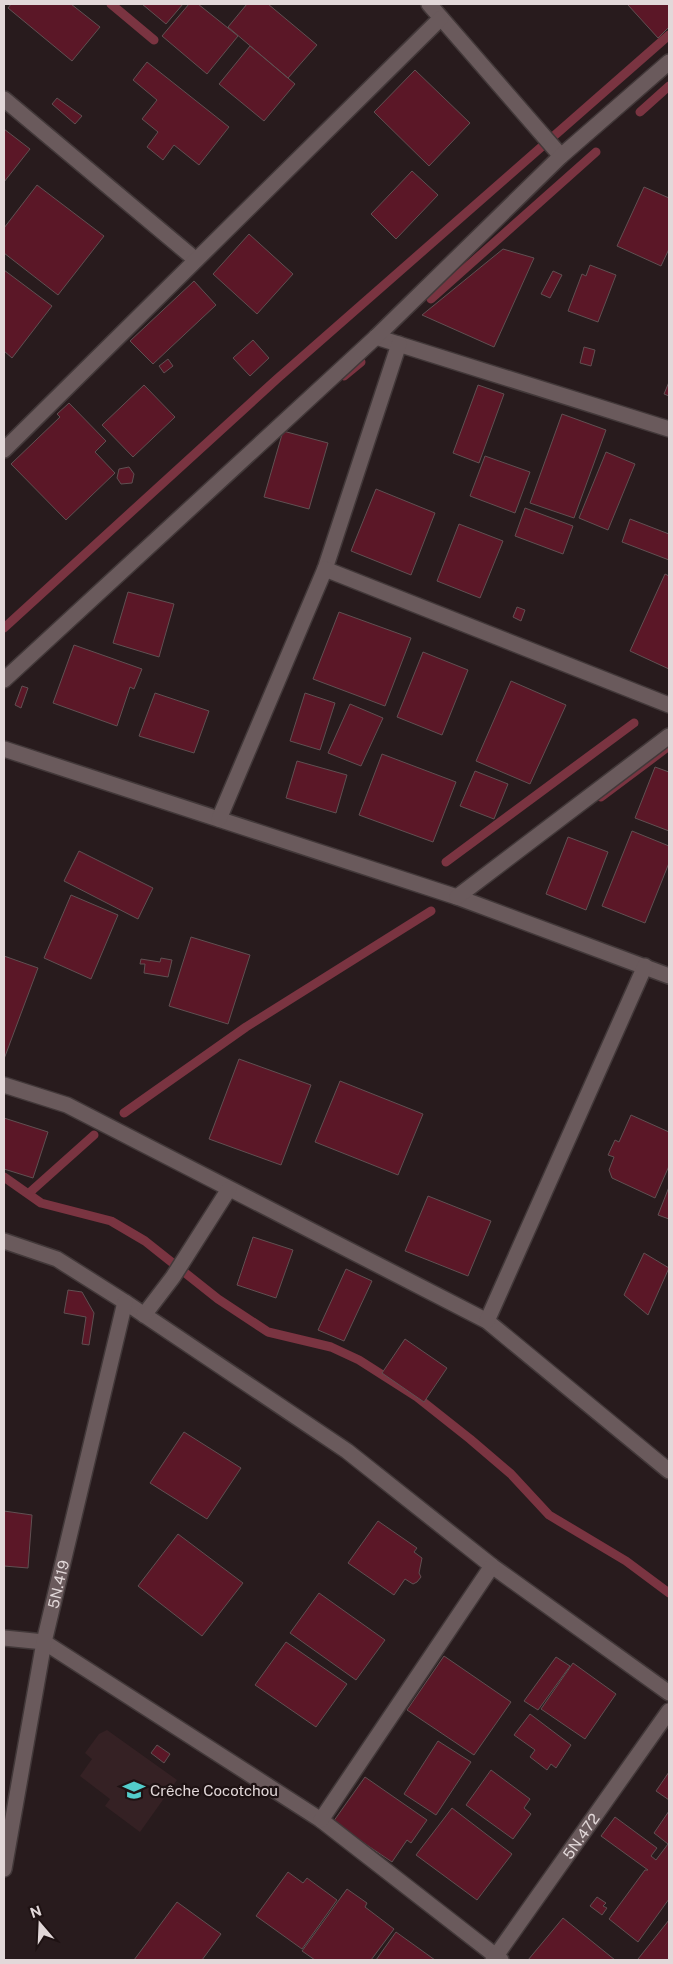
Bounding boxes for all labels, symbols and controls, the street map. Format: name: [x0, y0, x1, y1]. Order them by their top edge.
street label: 5N.419: [44, 1558, 72, 1610]
school or university icon: Crêche Cocotchou: [121, 1777, 147, 1803]
place label: Crêche Cocotchou: [150, 1782, 278, 1799]
street label: 5N.472: [559, 1810, 603, 1862]
north arrow: [15, 1899, 65, 1949]
text: N: [28, 1902, 44, 1921]

